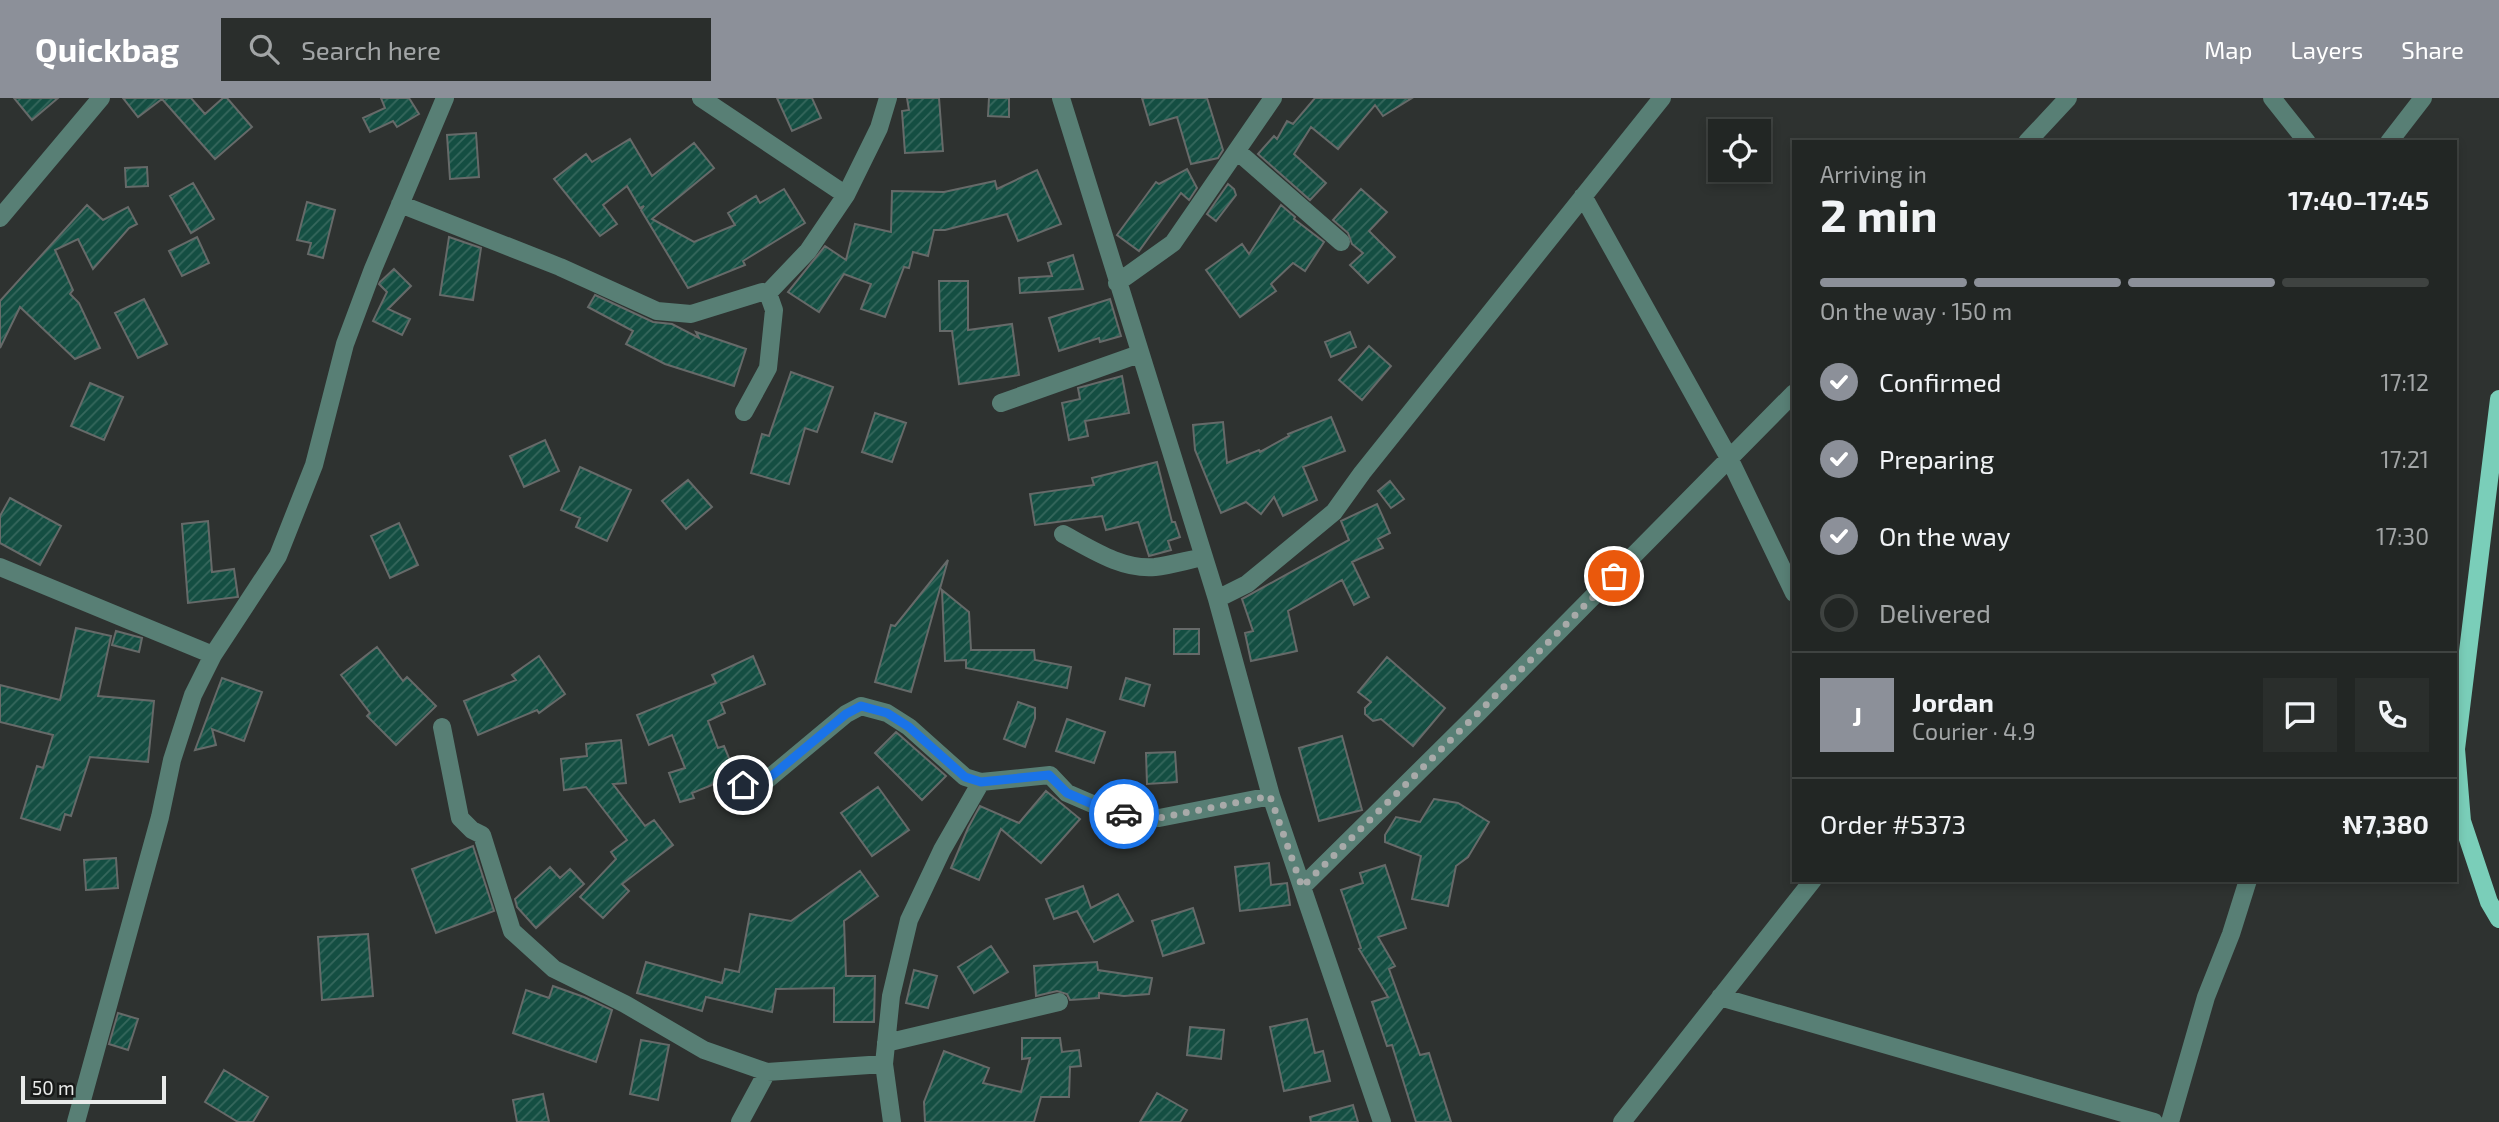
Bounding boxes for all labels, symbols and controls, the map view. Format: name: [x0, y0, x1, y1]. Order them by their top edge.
search box: [221, 18, 711, 81]
text: Quickbag: [35, 29, 179, 69]
icon: search: [245, 30, 283, 68]
text: Search here: [301, 34, 441, 65]
text: Map: [2204, 35, 2252, 64]
text: Layers: [2290, 35, 2363, 64]
text: Share: [2401, 35, 2464, 64]
map controls: [1708, 119, 1771, 182]
button: locate: [1708, 119, 1771, 182]
text: Arriving in: [1820, 160, 1927, 188]
text: 17:40–17:45: [2288, 184, 2429, 215]
text: 2 min: [1820, 186, 1938, 241]
text: On the way · 150 m: [1820, 297, 2012, 325]
icon: check: [1820, 363, 1858, 401]
text: Confirmed: [1879, 366, 2002, 397]
text: 17:12: [2381, 368, 2429, 396]
icon: check: [1820, 440, 1858, 478]
text: Preparing: [1879, 443, 1994, 474]
text: 17:21: [2381, 445, 2429, 473]
icon: check: [1820, 517, 1858, 555]
text: On the way: [1879, 520, 2010, 551]
text: 17:30: [2376, 522, 2429, 550]
pin: [1584, 546, 1644, 606]
icon: bag: [1595, 557, 1633, 595]
text: Delivered: [1879, 597, 1991, 628]
button: chat: [2263, 678, 2337, 752]
button: phone: [2355, 678, 2429, 752]
text: Jordan: [1912, 686, 1994, 717]
text: J: [1852, 700, 1862, 731]
text: Courier · 4.9: [1912, 717, 2036, 745]
pin: [713, 755, 773, 815]
icon: home: [724, 766, 762, 804]
courier: [1089, 779, 1159, 849]
icon: car: [1105, 795, 1143, 833]
text: Order #5373: [1820, 808, 1966, 839]
text: ₦7,380: [2343, 808, 2429, 839]
scale bar: [21, 1073, 166, 1105]
text: 50 m: [32, 1076, 75, 1099]

